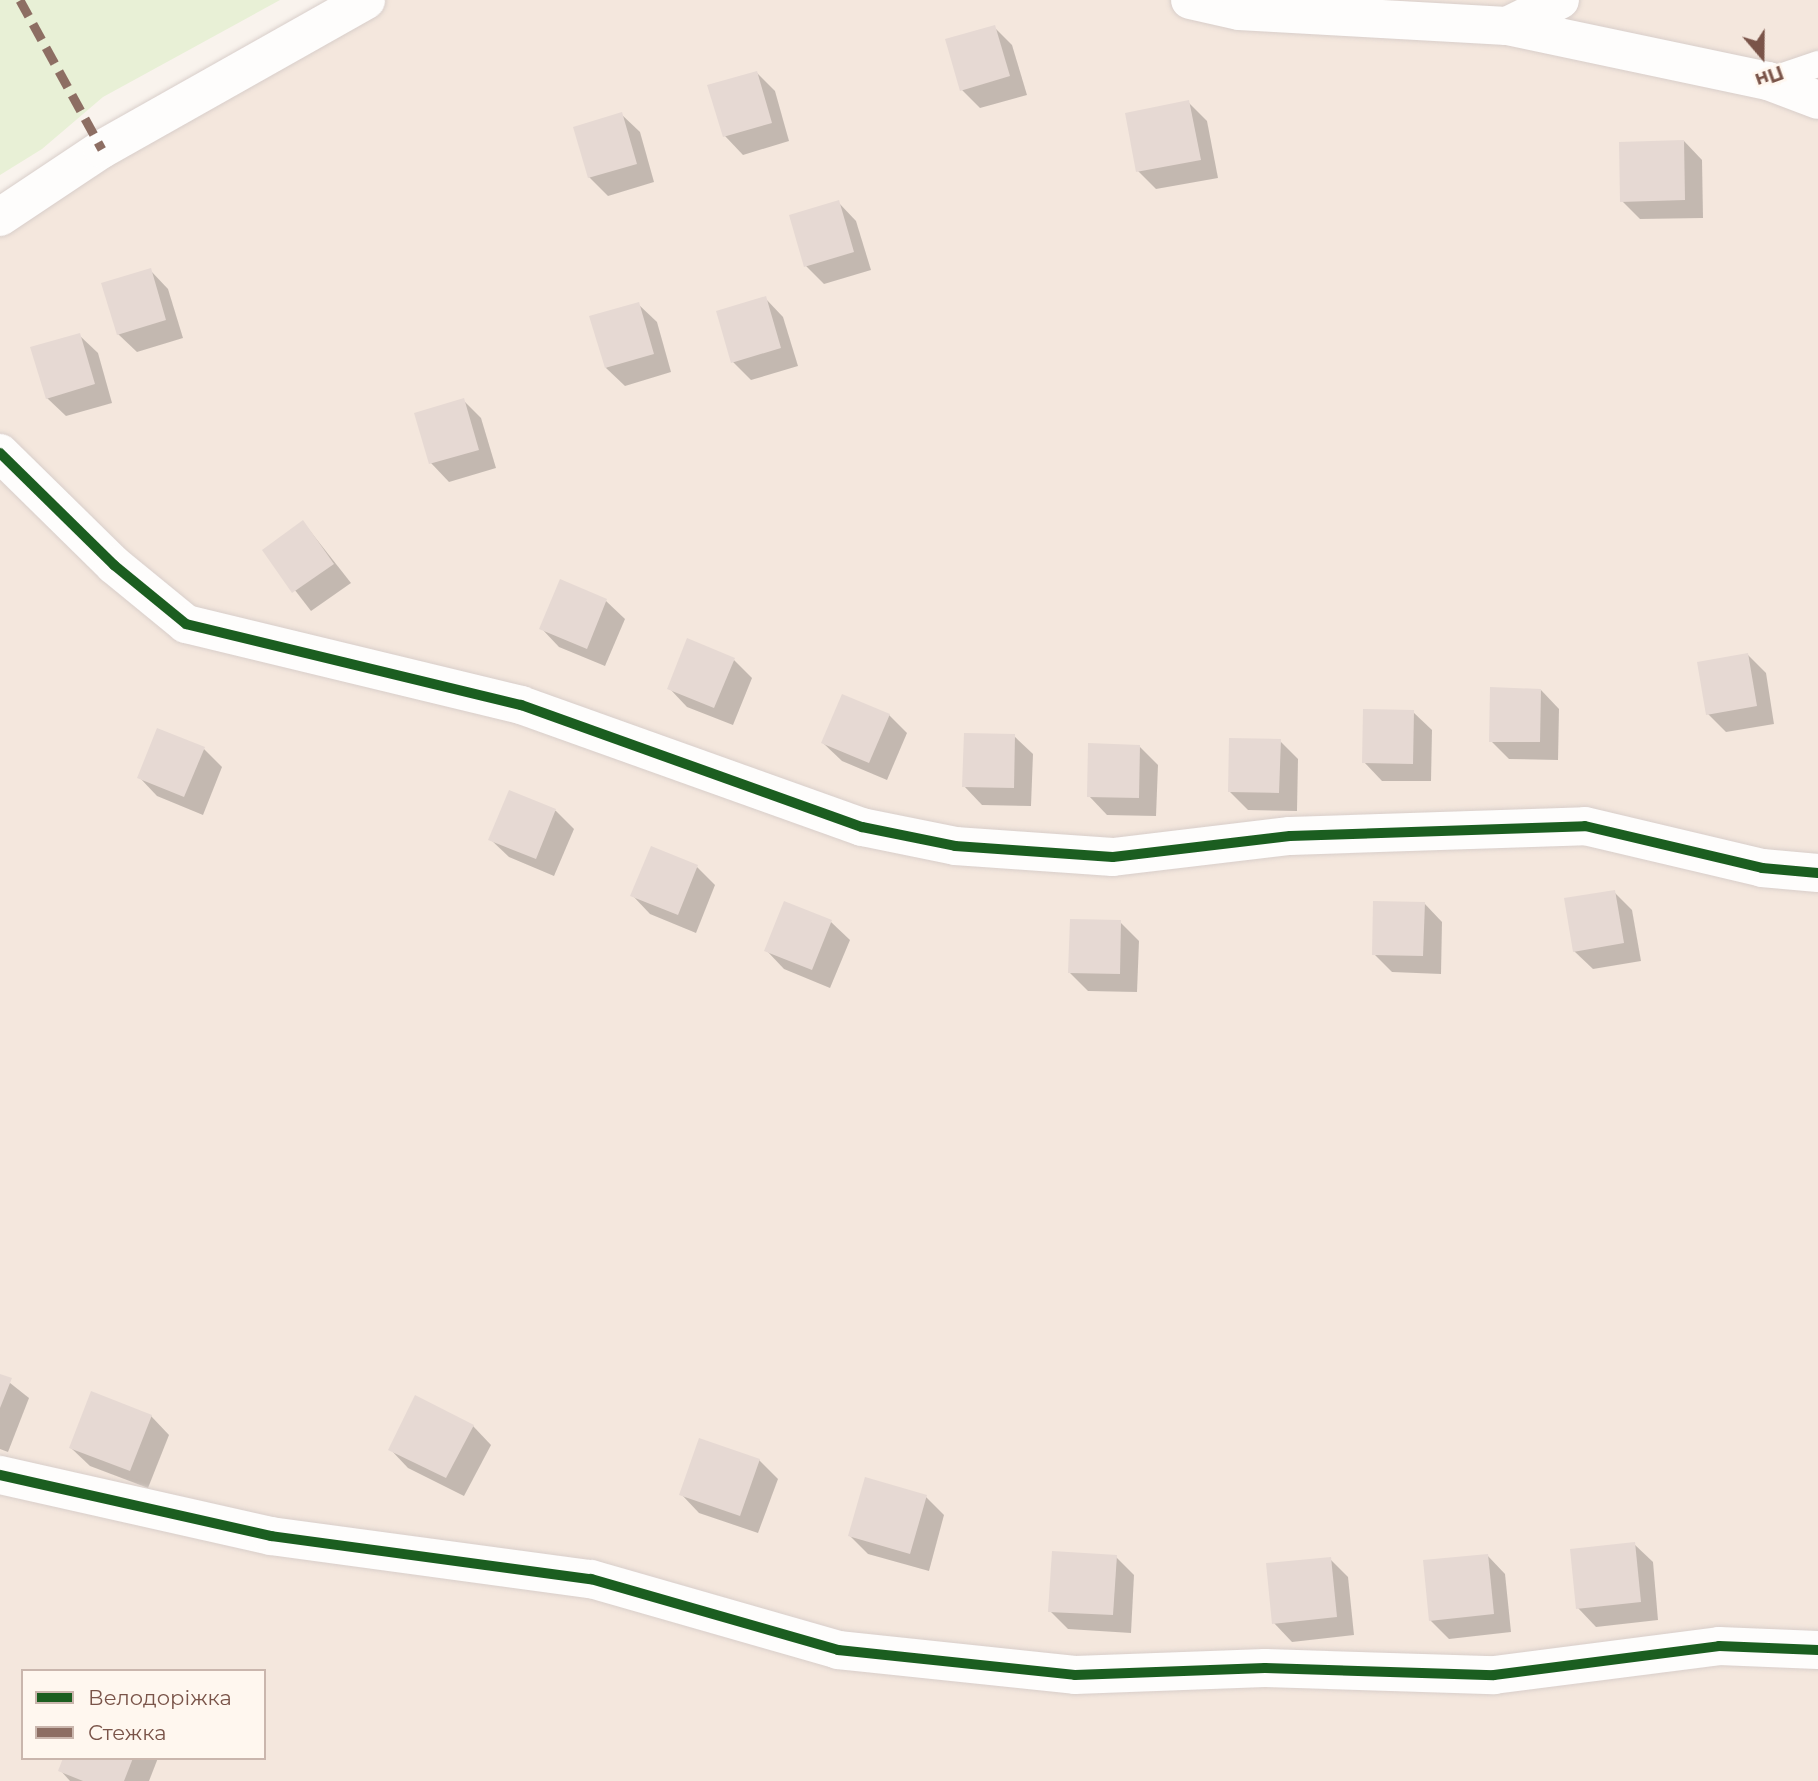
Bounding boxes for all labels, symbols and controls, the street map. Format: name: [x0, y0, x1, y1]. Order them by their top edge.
north arrow: [1727, 21, 1797, 91]
text: Пн: [1752, 61, 1787, 92]
legend: [21, 1669, 266, 1760]
text: Велодоріжка: [88, 1685, 232, 1710]
text: Стежка: [88, 1720, 166, 1745]

